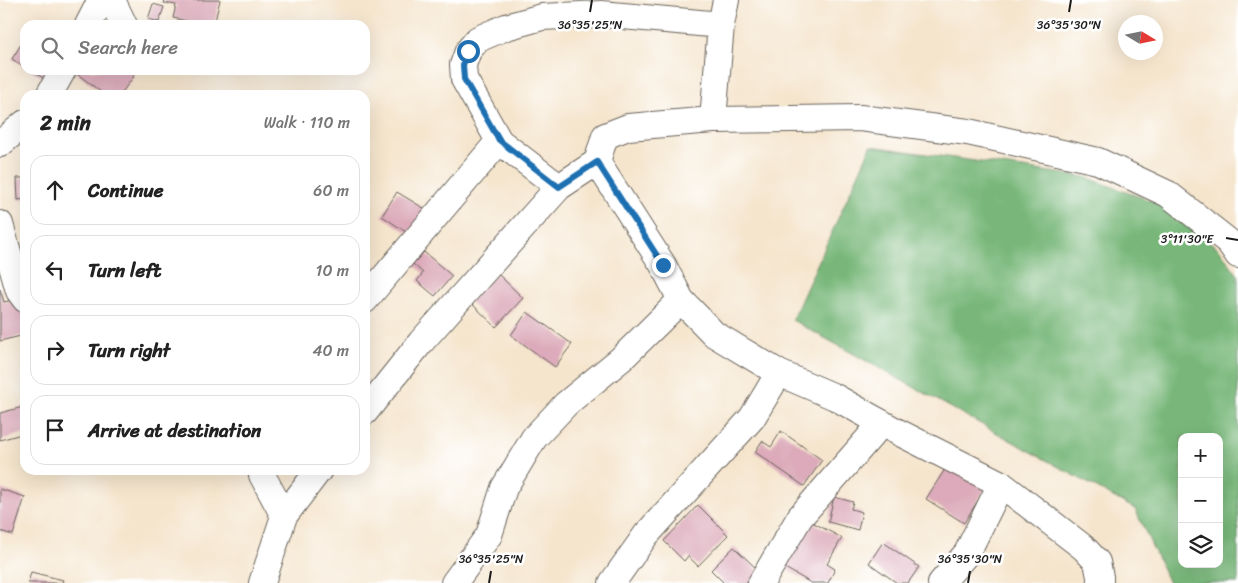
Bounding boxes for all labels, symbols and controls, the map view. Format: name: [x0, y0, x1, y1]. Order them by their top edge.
text: 36°35'25"N: [558, 14, 623, 36]
text: 36°35'30"N: [1037, 14, 1102, 36]
north arrow: [1118, 15, 1163, 60]
search box: [20, 20, 370, 75]
text: Search here: [78, 31, 178, 64]
icon: search: [38, 34, 66, 62]
route start: [457, 40, 480, 63]
text: 2 min: [40, 104, 91, 142]
text: Walk · 110 m: [264, 108, 350, 137]
text: Continue: [88, 174, 164, 207]
icon: ahead: [41, 176, 69, 204]
text: 60 m: [313, 176, 349, 205]
text: 3°11'30"E: [1161, 228, 1214, 250]
text: Turn left: [88, 254, 161, 287]
route end: [652, 254, 675, 277]
icon: left: [41, 256, 69, 284]
text: 10 m: [316, 256, 349, 285]
text: Turn right: [88, 334, 170, 367]
icon: right: [41, 336, 69, 364]
text: 40 m: [312, 336, 349, 365]
text: Arrive at destination: [88, 414, 261, 447]
icon: arrive: [41, 416, 69, 444]
map controls: [1178, 433, 1223, 568]
button: +: [1178, 433, 1223, 478]
button: −: [1178, 478, 1223, 523]
button: layers: [1178, 523, 1223, 568]
text: 36°35'25"N: [459, 548, 524, 570]
text: 36°35'30"N: [938, 548, 1003, 570]

